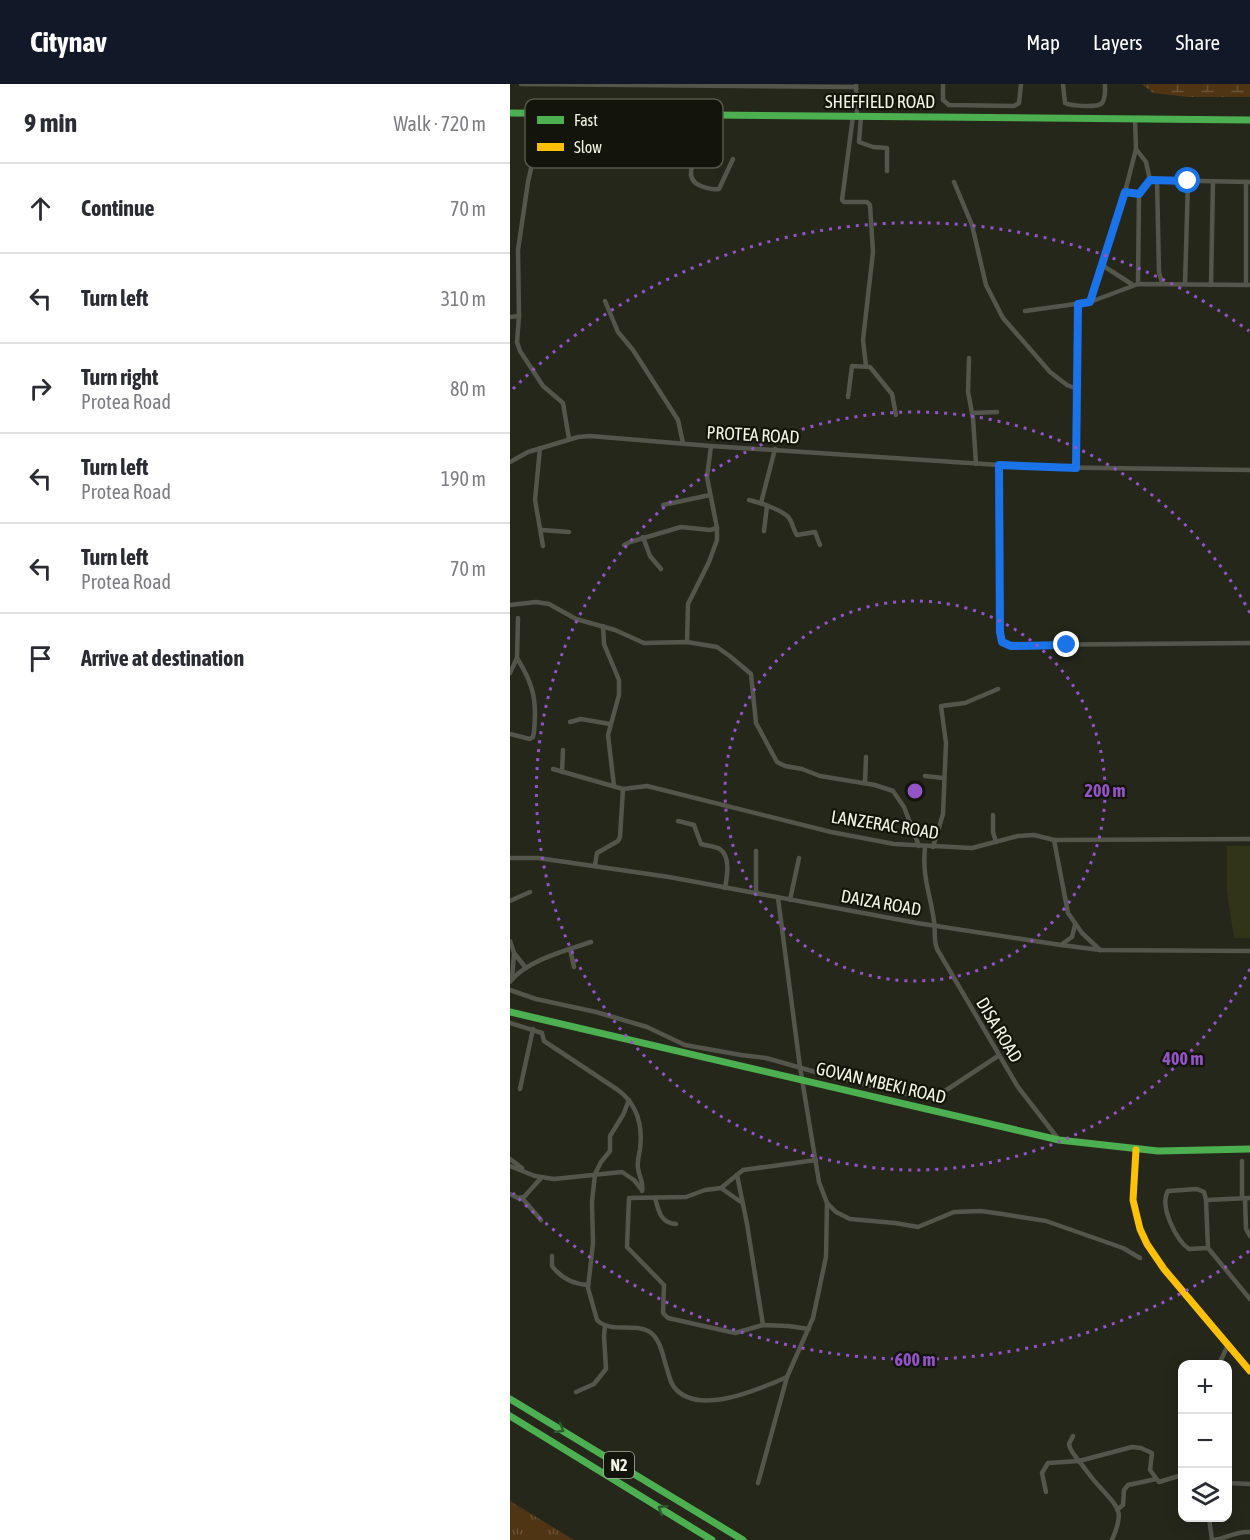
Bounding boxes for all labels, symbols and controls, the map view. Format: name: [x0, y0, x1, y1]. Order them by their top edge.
text: Citynav: [30, 26, 107, 58]
text: Map: [1026, 30, 1060, 54]
text: Layers: [1093, 30, 1143, 54]
text: Share: [1176, 30, 1220, 54]
street label: SHEFFIELD ROAD: [825, 91, 935, 112]
legend: [525, 99, 723, 168]
text: 9 min: [24, 108, 77, 138]
text: Fast: [574, 111, 598, 129]
text: Walk · 720 m: [394, 112, 486, 135]
text: Slow: [574, 138, 602, 156]
route start: [1174, 167, 1200, 193]
icon: ahead: [24, 192, 57, 225]
text: Continue: [81, 195, 155, 221]
text: 70 m: [450, 197, 486, 220]
icon: left: [24, 282, 57, 315]
text: Turn left: [81, 285, 148, 311]
text: 310 m: [441, 287, 486, 310]
text: Turn right: [81, 364, 158, 390]
icon: right: [24, 372, 57, 405]
text: 80 m: [450, 377, 486, 400]
text: Protea Road: [81, 390, 171, 413]
street label: PROTEA ROAD: [706, 422, 800, 447]
text: Turn left: [81, 454, 148, 480]
icon: left: [24, 462, 57, 495]
text: 190 m: [441, 467, 486, 490]
text: Protea Road: [81, 480, 171, 503]
text: Turn left: [81, 544, 148, 570]
icon: left: [24, 552, 57, 585]
text: 70 m: [450, 557, 486, 580]
text: Protea Road: [81, 570, 171, 593]
route end: [1053, 631, 1079, 657]
icon: arrive: [24, 642, 57, 675]
text: Arrive at destination: [81, 645, 244, 671]
text: 200 m: [1085, 780, 1125, 801]
centre of rings: [905, 781, 925, 801]
street label: LANZERAC ROAD: [830, 806, 940, 843]
street label: DAIZA ROAD: [839, 885, 923, 920]
street label: DISA ROAD: [972, 994, 1027, 1066]
text: 400 m: [1162, 1048, 1203, 1069]
street label: GOVAN MBEKI ROAD: [814, 1057, 948, 1108]
text: 600 m: [895, 1349, 935, 1370]
map controls: [1178, 1360, 1232, 1522]
button: +: [1178, 1360, 1232, 1414]
button: −: [1178, 1414, 1232, 1468]
one-way arrow: [554, 1421, 564, 1433]
road number: N2: [604, 1452, 634, 1478]
button: layers: [1178, 1468, 1232, 1522]
one-way arrow: [658, 1505, 668, 1517]

